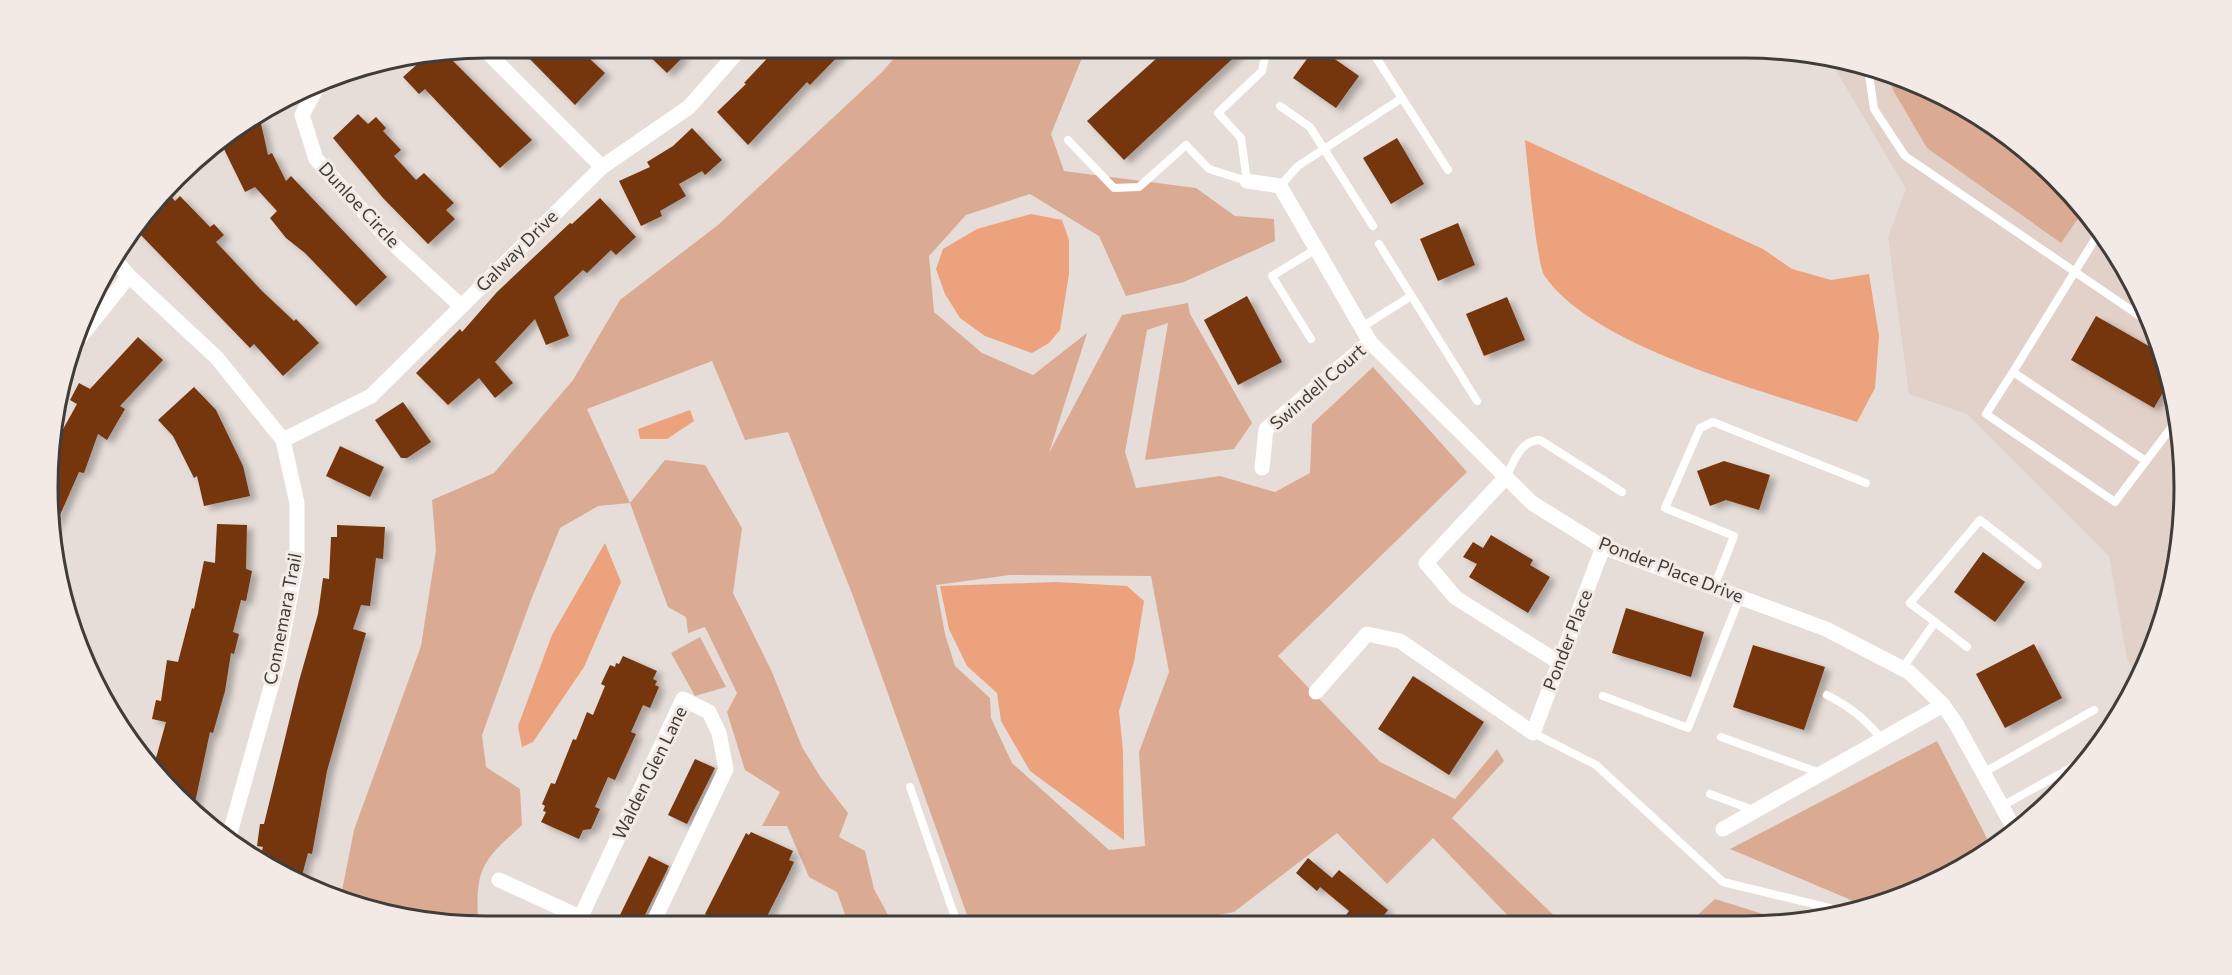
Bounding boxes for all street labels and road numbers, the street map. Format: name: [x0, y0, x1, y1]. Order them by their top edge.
street label: Dunloe Circle: [315, 157, 405, 252]
street label: Galway Drive: [471, 205, 562, 296]
street label: Swindell Court: [1265, 339, 1370, 434]
street label: Ponder Place Drive: [1596, 531, 1747, 607]
street label: Connemara Trail: [258, 551, 306, 687]
street label: Ponder Place: [1538, 586, 1596, 693]
street label: Walden Glen Lane: [607, 702, 691, 843]

